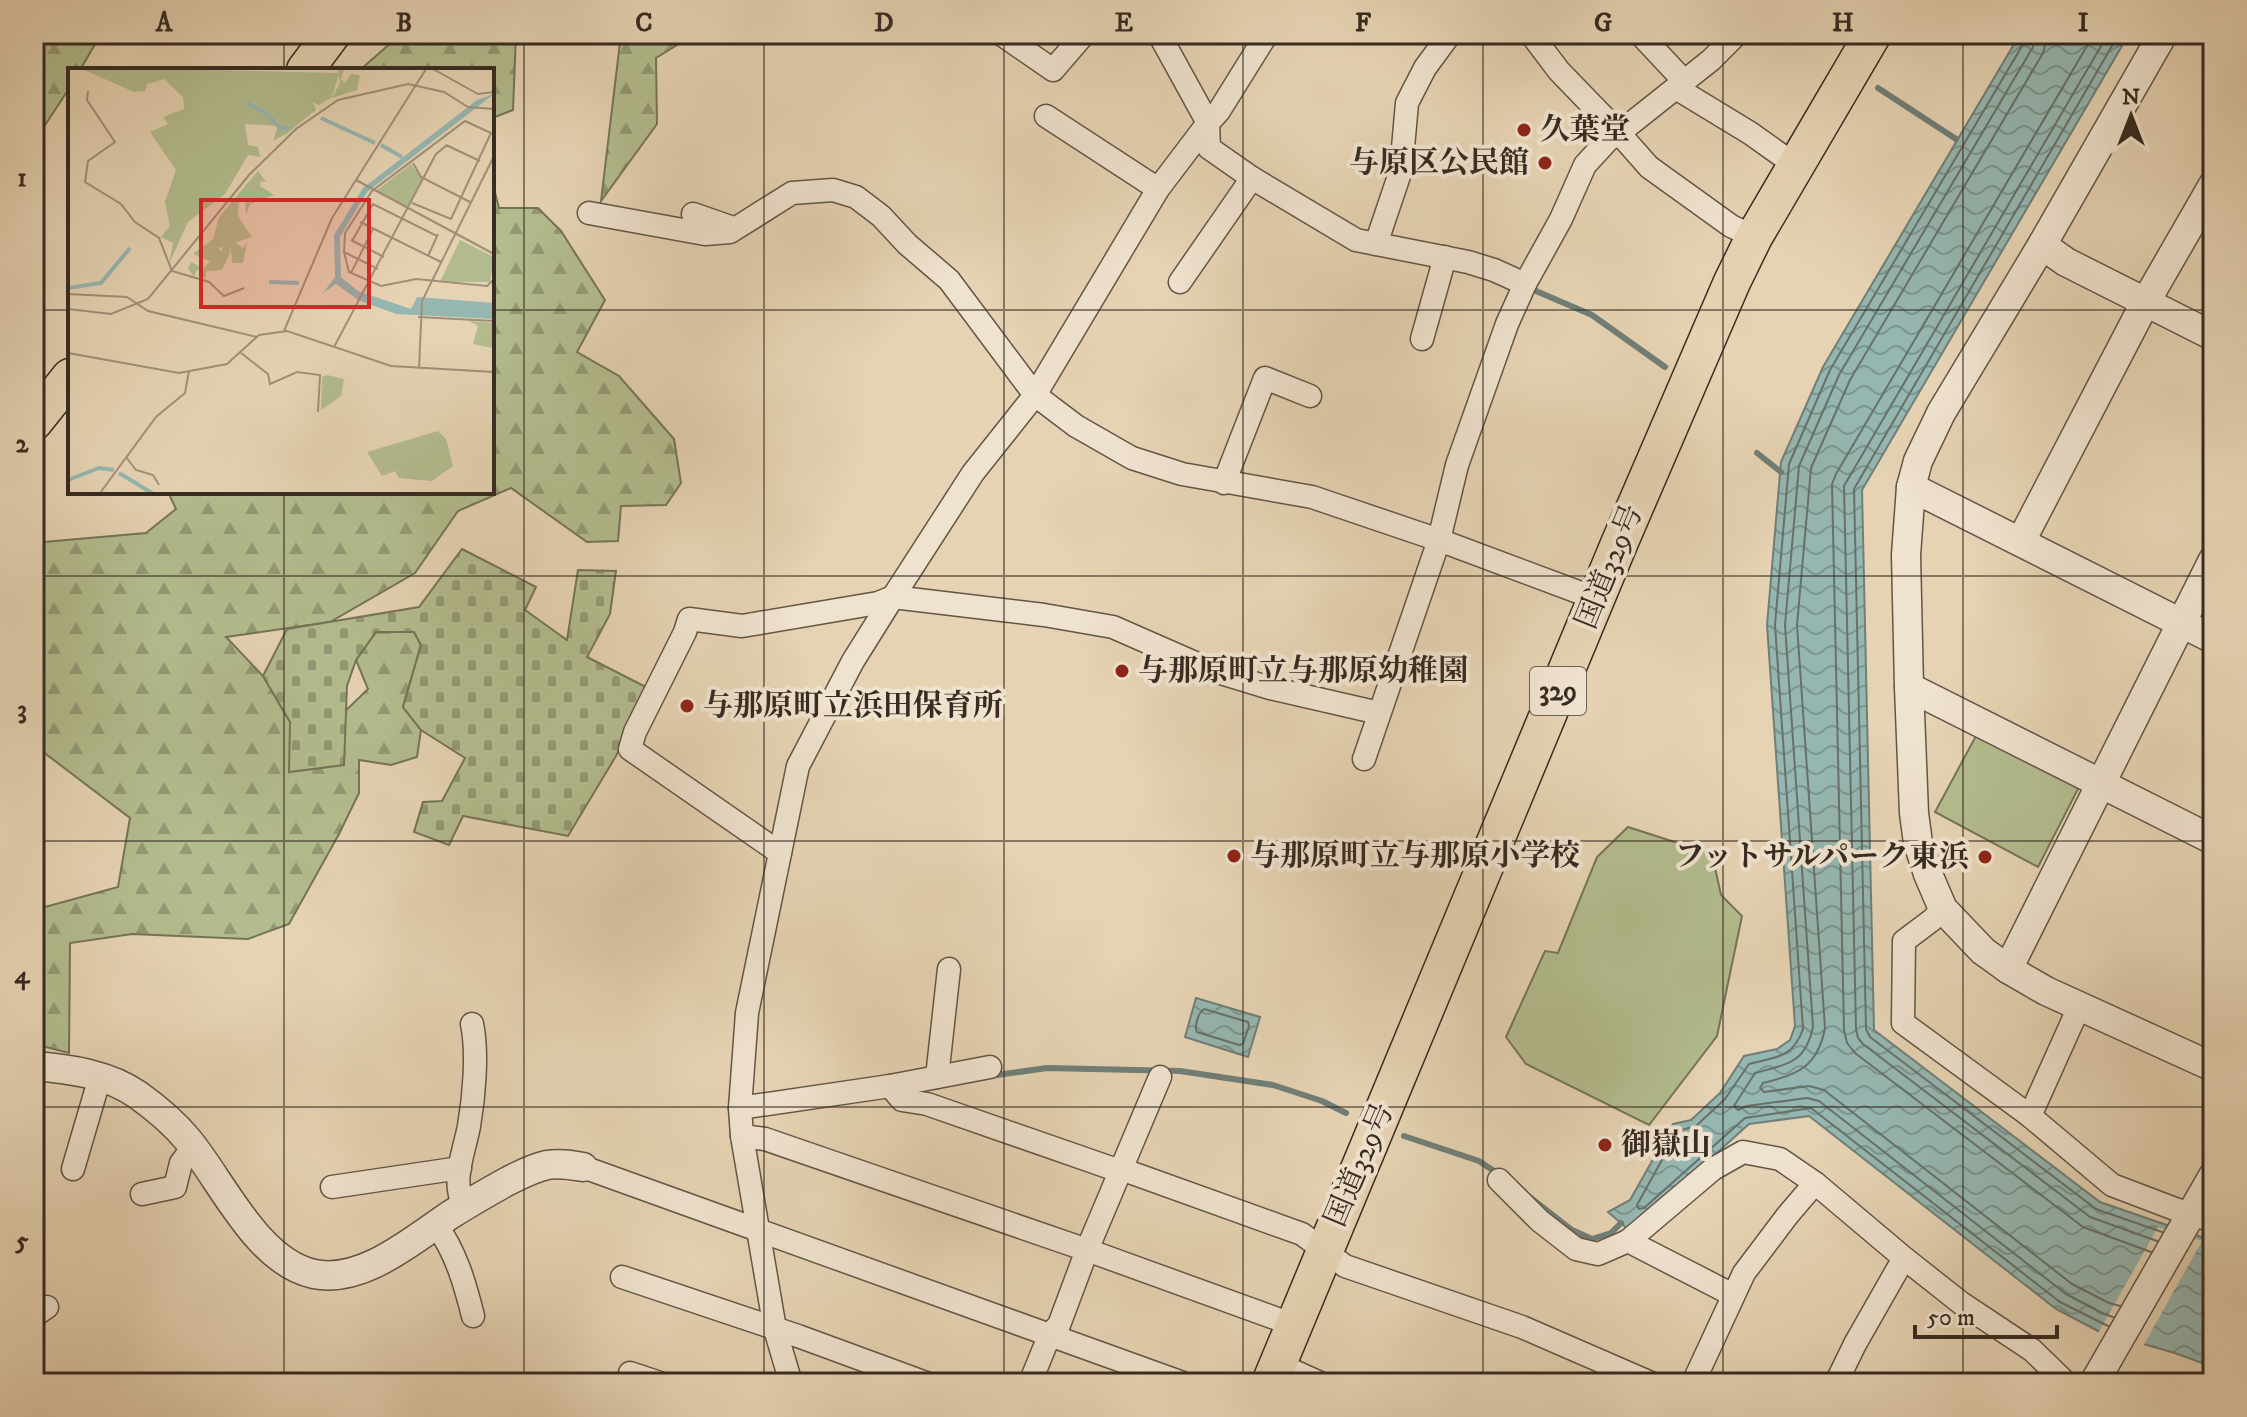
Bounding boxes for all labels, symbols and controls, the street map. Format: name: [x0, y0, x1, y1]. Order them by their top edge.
text: A: [155, 7, 174, 40]
text: B: [396, 7, 412, 40]
text: C: [635, 7, 653, 40]
text: D: [874, 7, 894, 40]
text: E: [1115, 7, 1133, 40]
text: F: [1355, 7, 1372, 40]
text: G: [1594, 7, 1612, 40]
text: H: [1832, 7, 1854, 40]
text: I: [2078, 7, 2089, 40]
inset map: [68, 68, 494, 494]
north arrow: [2091, 76, 2171, 156]
text: N: [2122, 84, 2140, 111]
place label: 久葉堂: [1540, 112, 1630, 149]
marker: 久葉堂: [1515, 121, 1533, 139]
place label: 与原区公民館: [1349, 145, 1529, 182]
marker: 与原区公民館: [1536, 154, 1554, 172]
text: 1: [17, 162, 27, 195]
text: 2: [16, 428, 30, 461]
street label: 国道329号: [1568, 499, 1652, 635]
place label: 与那原町立与那原幼稚園: [1138, 653, 1468, 690]
marker: 与那原町立与那原幼稚園: [1113, 662, 1131, 680]
road number: 329: [1530, 667, 1586, 715]
place label: 与那原町立浜田保育所: [703, 688, 1003, 725]
text: 3: [17, 694, 27, 727]
marker: 与那原町立浜田保育所: [678, 697, 696, 715]
place label: 与那原町立与那原小学校: [1250, 838, 1580, 875]
place label: フットサルパーク東浜: [1675, 839, 1969, 876]
marker: 与那原町立与那原小学校: [1225, 847, 1243, 865]
marker: フットサルパーク東浜: [1976, 848, 1994, 866]
text: 4: [15, 959, 31, 992]
street label: 国道329号: [1317, 1098, 1403, 1232]
place label: 御嶽山: [1621, 1127, 1711, 1164]
marker: 御嶽山: [1596, 1136, 1614, 1154]
text: 5: [15, 1225, 29, 1258]
scale bar: [1915, 1289, 2057, 1339]
text: 50 m: [1927, 1303, 1975, 1333]

